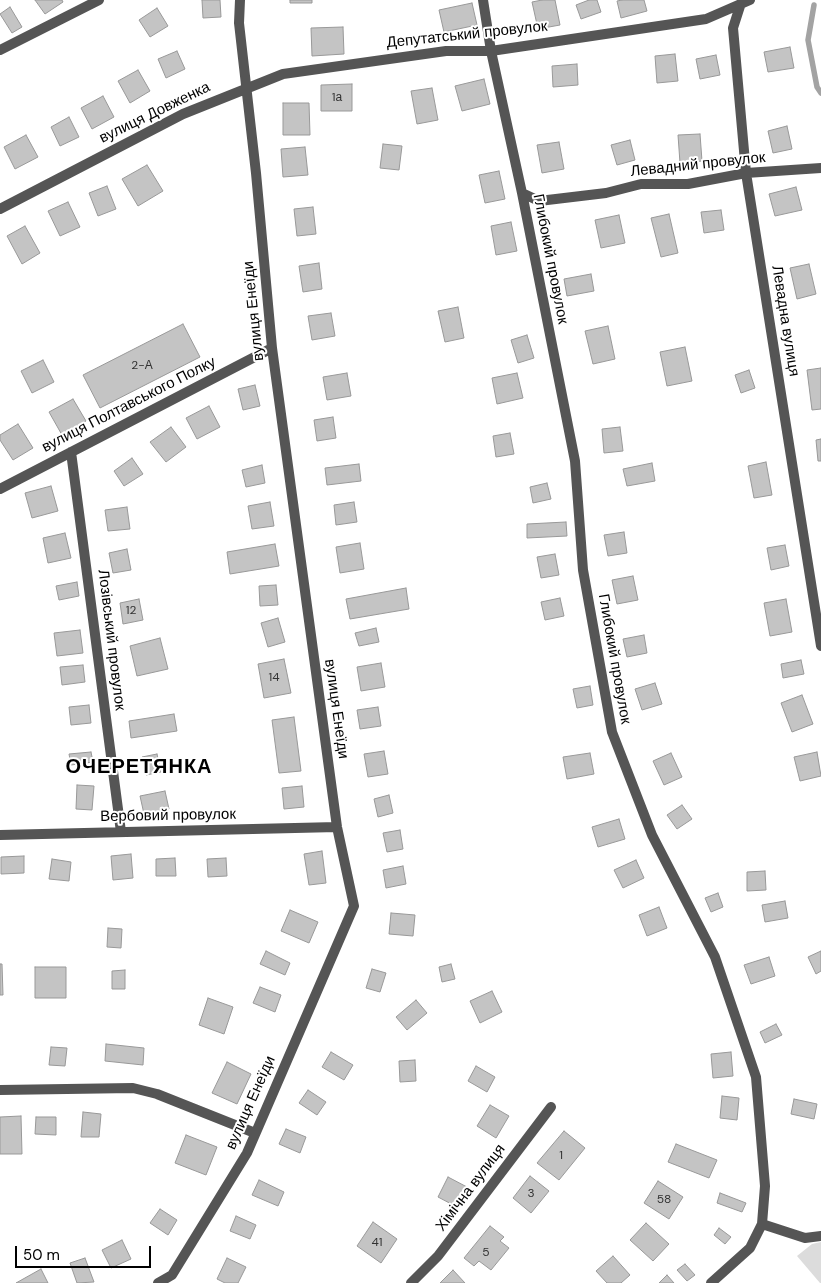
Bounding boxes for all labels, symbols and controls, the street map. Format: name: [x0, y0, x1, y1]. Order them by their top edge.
street label: Депутатський провулок: [386, 18, 548, 52]
street label: вулиця Довженка: [97, 78, 213, 148]
house number: 1а: [332, 91, 342, 105]
street label: Левадний провулок: [630, 149, 766, 181]
street label: Глибокий провулок: [529, 192, 571, 326]
street label: вулиця Енеїди: [240, 260, 268, 362]
street label: Левадна вулиця: [767, 264, 803, 378]
street label: вулиця Полтавського Полку: [39, 353, 219, 457]
house number: 2-А: [131, 359, 153, 373]
street label: Лозівський провулок: [93, 568, 129, 712]
street label: Глибокий провулок: [594, 592, 634, 726]
house number: 12: [126, 604, 136, 618]
street label: вулиця Енеїди: [320, 658, 352, 760]
house number: 14: [268, 671, 280, 685]
district label: ОЧЕРЕТЯНКА: [64, 756, 214, 780]
street label: Вербовий провулок: [100, 806, 236, 826]
street label: вулиця Енеїди: [222, 1053, 280, 1153]
street label: Хімічна вулиця: [432, 1141, 510, 1235]
house number: 1: [559, 1149, 563, 1163]
house number: 3: [527, 1187, 535, 1201]
house number: 58: [657, 1193, 671, 1207]
scale bar: [18, 1236, 154, 1268]
house number: 41: [371, 1236, 383, 1250]
text: 50 m: [23, 1245, 60, 1265]
house number: 5: [482, 1246, 490, 1260]

